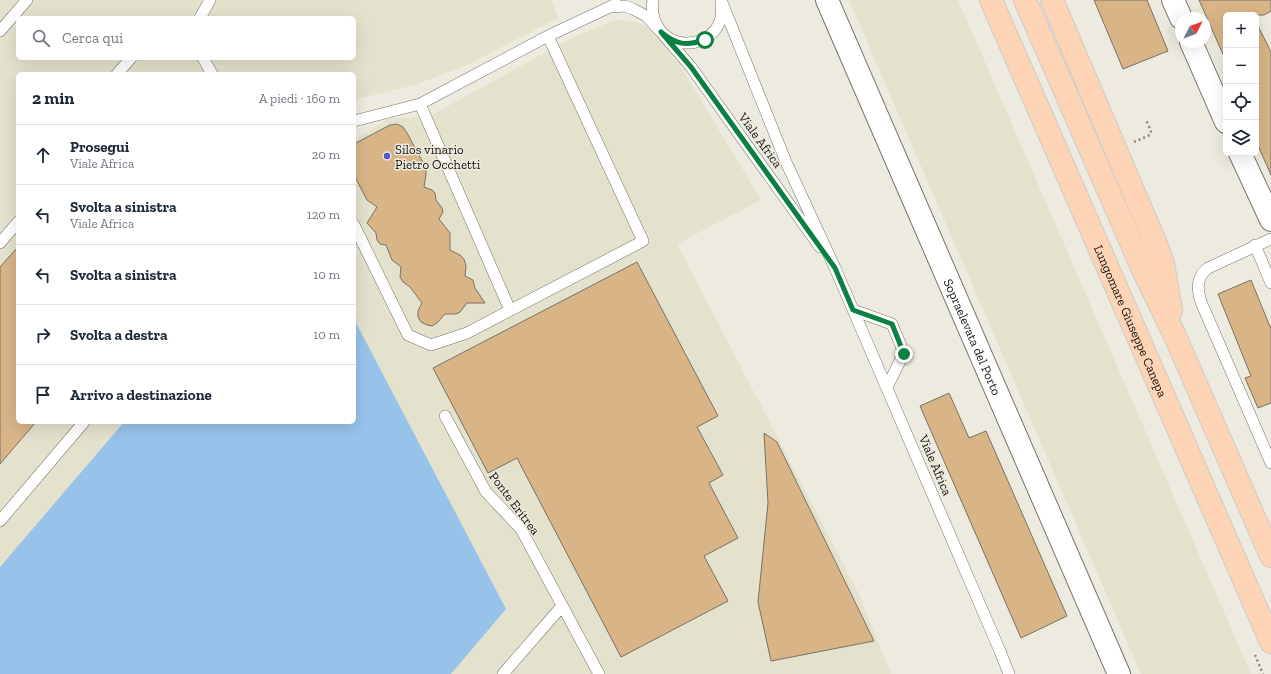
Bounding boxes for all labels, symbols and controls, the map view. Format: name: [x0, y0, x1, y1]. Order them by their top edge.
north arrow: [1175, 12, 1211, 48]
map controls: [1223, 12, 1259, 156]
button: +: [1223, 12, 1259, 48]
search box: [16, 16, 356, 60]
icon: search: [30, 27, 52, 49]
text: Cerca qui: [62, 29, 123, 47]
route start: [696, 31, 714, 49]
button: −: [1223, 48, 1259, 84]
button: locate: [1223, 84, 1259, 120]
text: 2 min: [32, 88, 74, 108]
text: A piedi · 160 m: [259, 91, 340, 106]
street label: Viale Africa: [735, 109, 786, 171]
button: layers: [1223, 120, 1259, 156]
text: Prosegui: [70, 138, 129, 156]
place label: Silos vinario Pietro Occhetti: [395, 142, 481, 172]
icon: ahead: [32, 144, 54, 166]
text: 20 m: [312, 147, 340, 162]
marker: Silos vinario Pietro Occhetti: [382, 151, 392, 161]
text: Viale Africa: [70, 156, 134, 171]
text: Svolta a sinistra: [70, 198, 177, 216]
icon: left: [32, 204, 54, 226]
text: 120 m: [307, 207, 340, 222]
text: Viale Africa: [70, 216, 134, 231]
street label: Lungomare Giuseppe Canepa: [1091, 243, 1170, 400]
icon: left: [32, 264, 54, 286]
text: Svolta a sinistra: [70, 266, 177, 284]
text: 10 m: [313, 267, 340, 282]
street label: Sopraelevata del Porto: [941, 276, 1004, 398]
icon: right: [32, 324, 54, 346]
text: Svolta a destra: [70, 326, 168, 344]
text: 10 m: [313, 327, 340, 342]
route end: [895, 345, 913, 363]
icon: arrive: [32, 384, 54, 406]
text: Arrivo a destinazione: [70, 386, 212, 404]
street label: Viale Africa: [916, 432, 955, 498]
street label: Ponte Eritrea: [486, 469, 543, 538]

